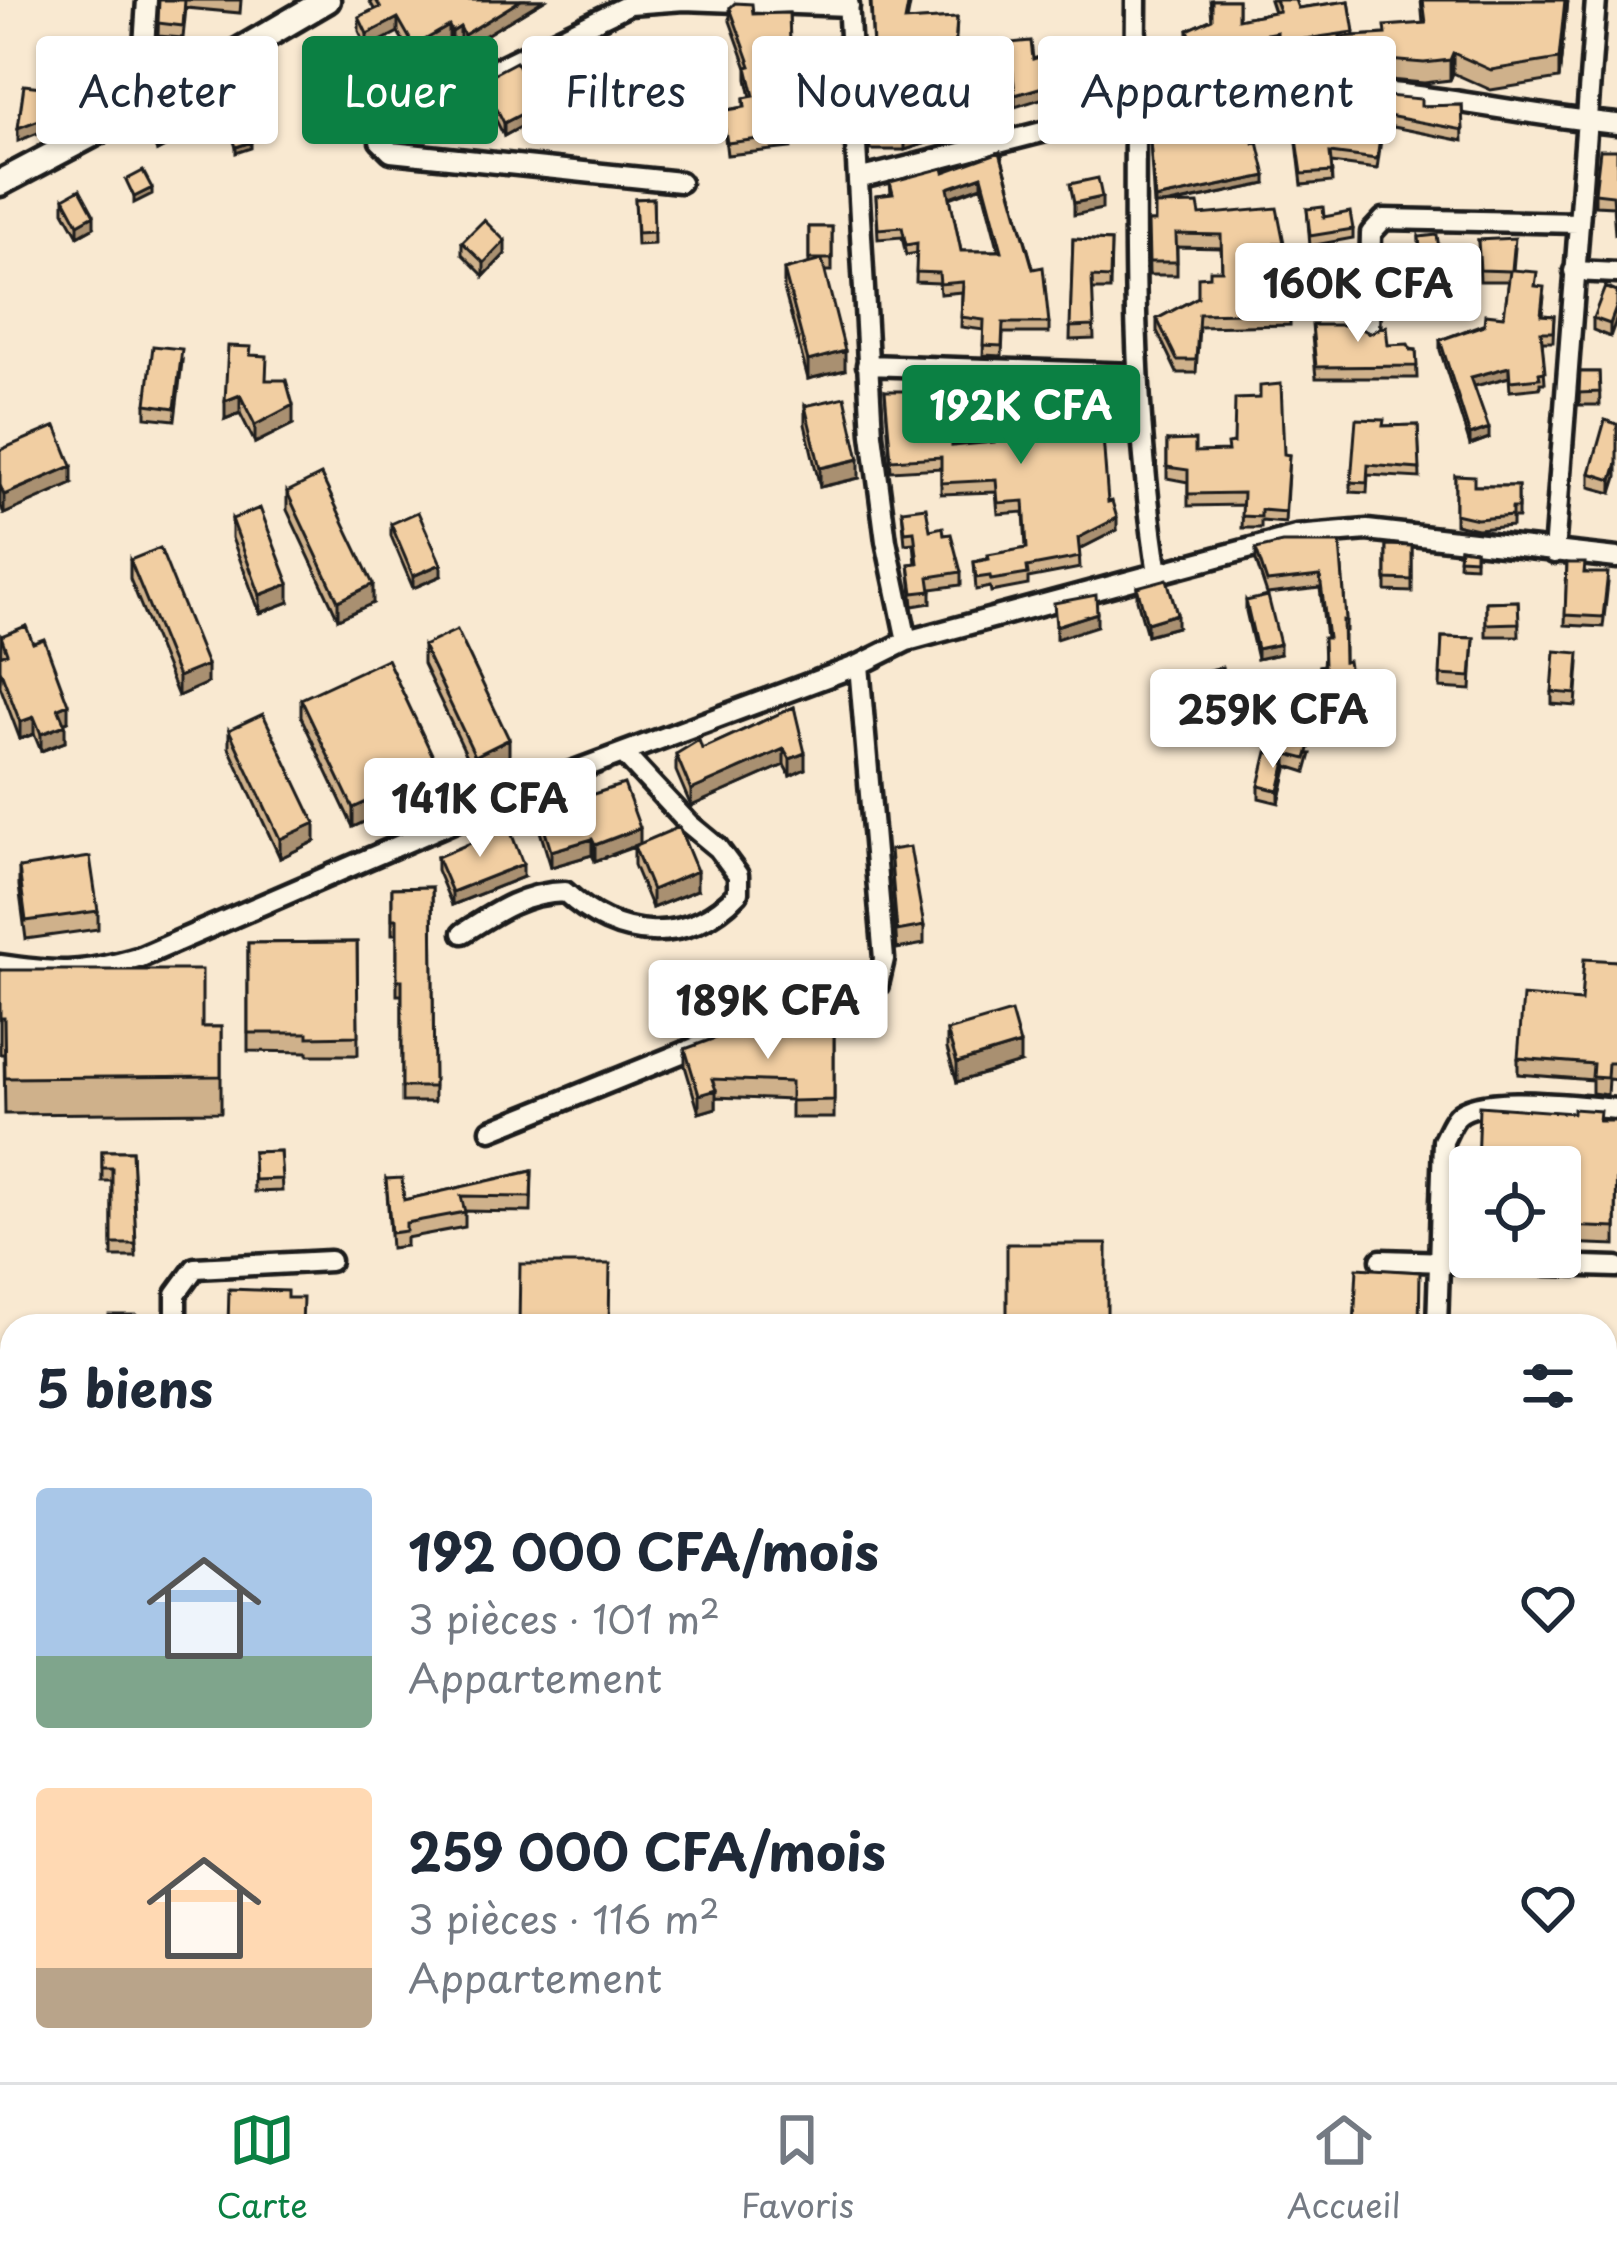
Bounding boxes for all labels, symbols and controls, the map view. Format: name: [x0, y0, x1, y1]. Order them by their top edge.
chip: Acheter: [36, 36, 278, 144]
chip: Louer: [302, 36, 498, 144]
chip: Filtres: [522, 36, 728, 144]
chip: Nouveau: [752, 36, 1014, 144]
chip: Appartement: [1038, 36, 1396, 144]
pin: 160K CFA: [1234, 243, 1482, 345]
text: 160K CFA: [1262, 252, 1454, 311]
pin: 192K CFA: [897, 365, 1145, 467]
text: 192K CFA: [929, 374, 1113, 433]
pin: 259K CFA: [1149, 669, 1397, 771]
text: 259K CFA: [1177, 678, 1369, 737]
pin: 141K CFA: [356, 758, 604, 860]
text: 141K CFA: [391, 767, 569, 826]
pin: 189K CFA: [644, 960, 892, 1062]
text: 189K CFA: [676, 969, 860, 1028]
map controls: [1449, 1146, 1581, 1278]
button: locate: [1449, 1146, 1581, 1278]
text: 5 biens: [36, 1348, 213, 1425]
icon: filters: [1515, 1353, 1581, 1419]
text: 192 000 CFA/mois: [408, 1511, 879, 1588]
icon: home: [132, 1536, 276, 1680]
icon: heart: [1515, 1575, 1581, 1641]
text: 3 pièces · 101 m²: [408, 1588, 720, 1647]
text: Appartement: [408, 1647, 662, 1706]
text: 259 000 CFA/mois: [408, 1811, 886, 1888]
icon: home: [132, 1836, 276, 1980]
icon: heart: [1515, 1875, 1581, 1941]
text: 3 pièces · 116 m²: [408, 1888, 720, 1947]
text: Appartement: [408, 1947, 662, 2006]
tab: Carte: [216, 2107, 308, 2229]
tab: Favoris: [741, 2107, 854, 2229]
tab: Accueil: [1287, 2107, 1401, 2229]

